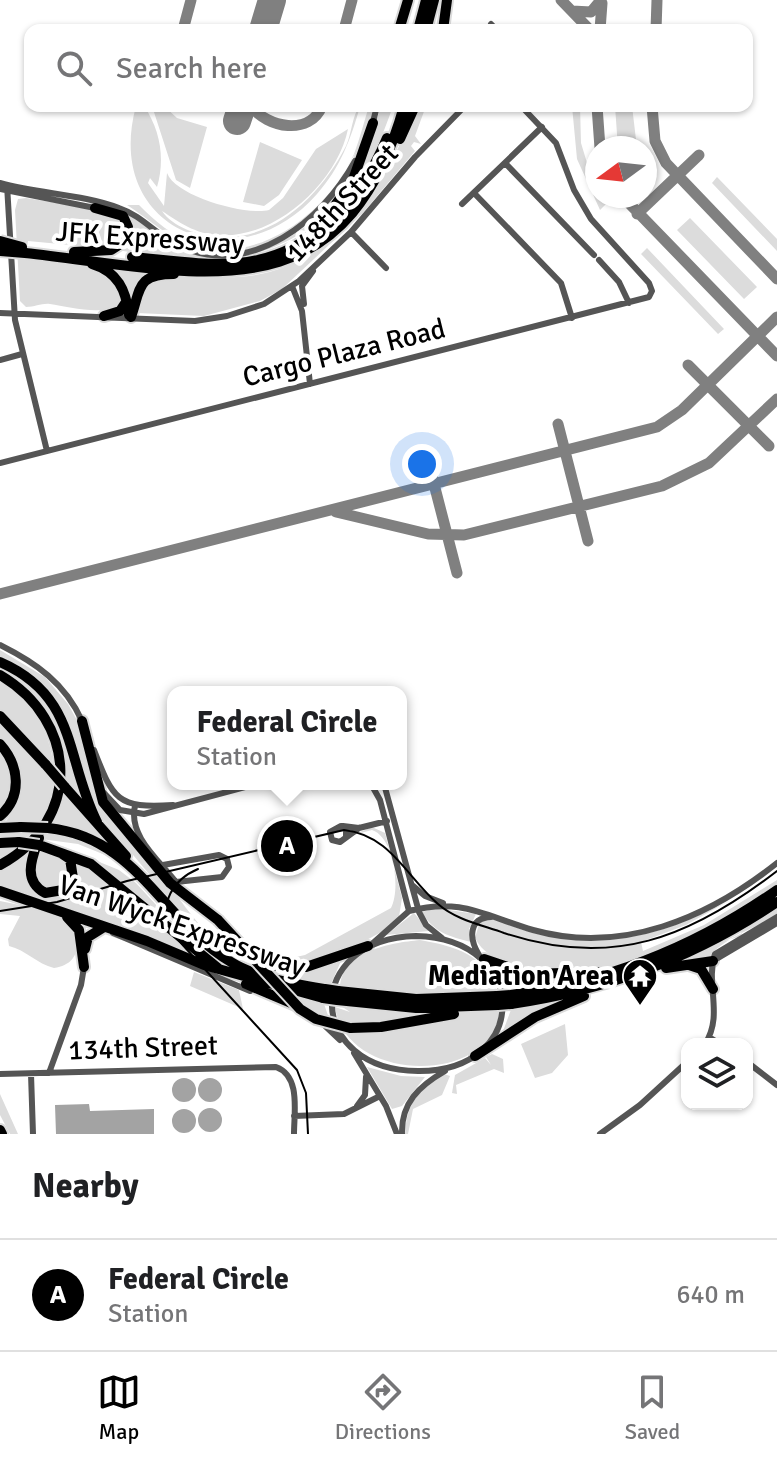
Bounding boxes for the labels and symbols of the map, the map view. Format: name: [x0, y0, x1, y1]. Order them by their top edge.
north arrow: [585, 136, 657, 208]
street label: 148th Street: [279, 137, 406, 269]
street label: JFK Expressway: [55, 214, 245, 262]
street label: Cargo Plaza Road: [239, 311, 449, 395]
your location: [402, 444, 442, 484]
pin: A: [261, 816, 313, 876]
street label: Van Wyck Expressway: [54, 868, 310, 984]
temple icon: Mediation Area: [621, 957, 659, 1007]
place label: Mediation Area: [427, 959, 614, 993]
street label: 134th Street: [68, 1028, 219, 1068]

